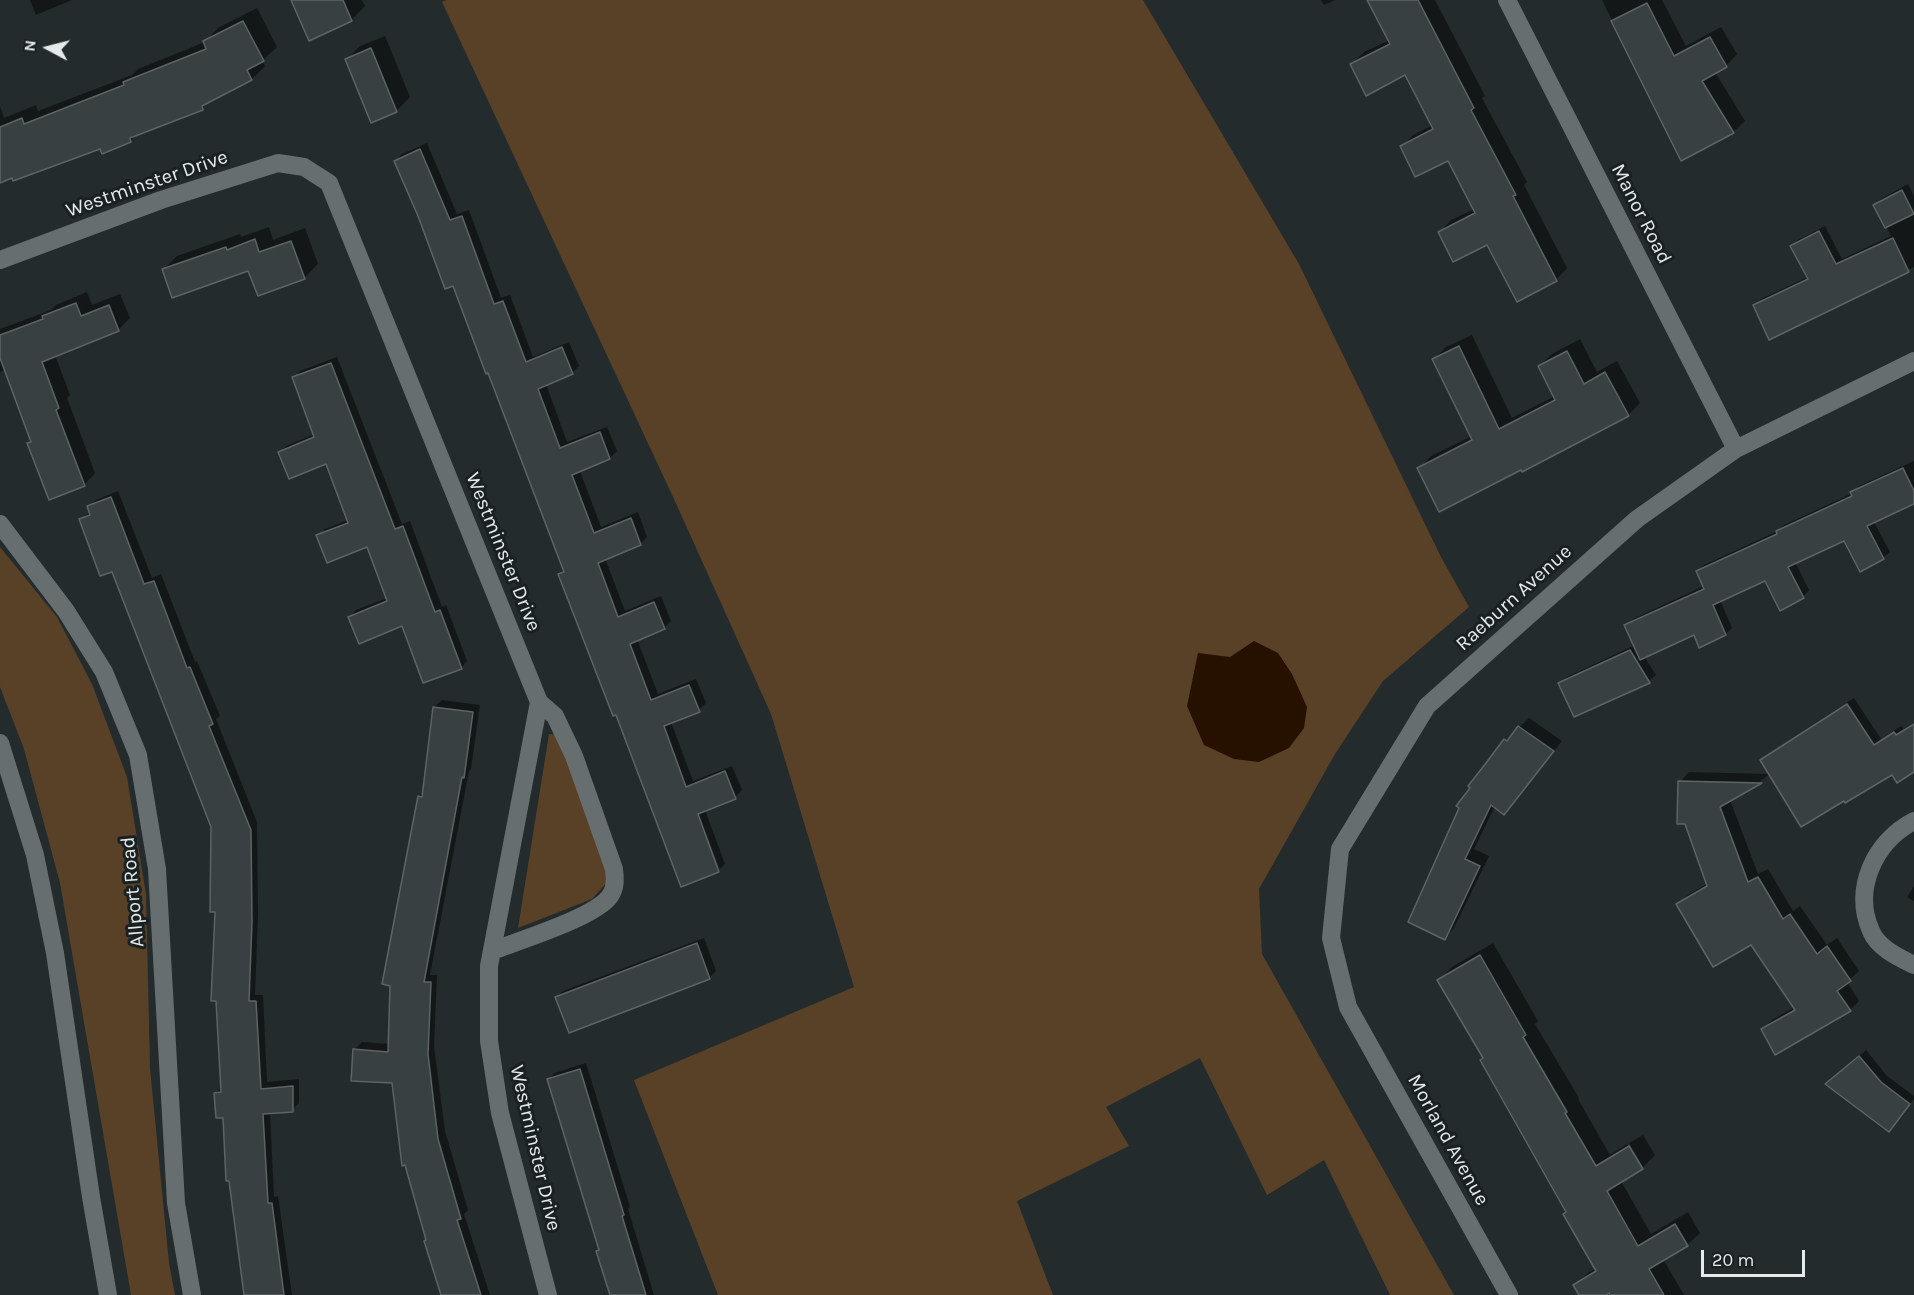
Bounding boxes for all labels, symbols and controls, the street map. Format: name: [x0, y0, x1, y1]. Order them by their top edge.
north arrow: [18, 18, 78, 78]
text: N: [20, 39, 40, 53]
street label: Westminster Drive: [63, 145, 231, 223]
street label: Manor Road: [1606, 160, 1676, 268]
street label: Westminster Drive: [460, 469, 546, 635]
street label: Raeburn Avenue: [1451, 540, 1577, 656]
street label: Allport Road: [116, 836, 150, 948]
street label: Westminster Drive: [504, 1063, 566, 1233]
street label: Morland Avenue: [1402, 1070, 1494, 1210]
scale bar: [1704, 1238, 1808, 1276]
text: 20 m: [1712, 1249, 1754, 1271]

